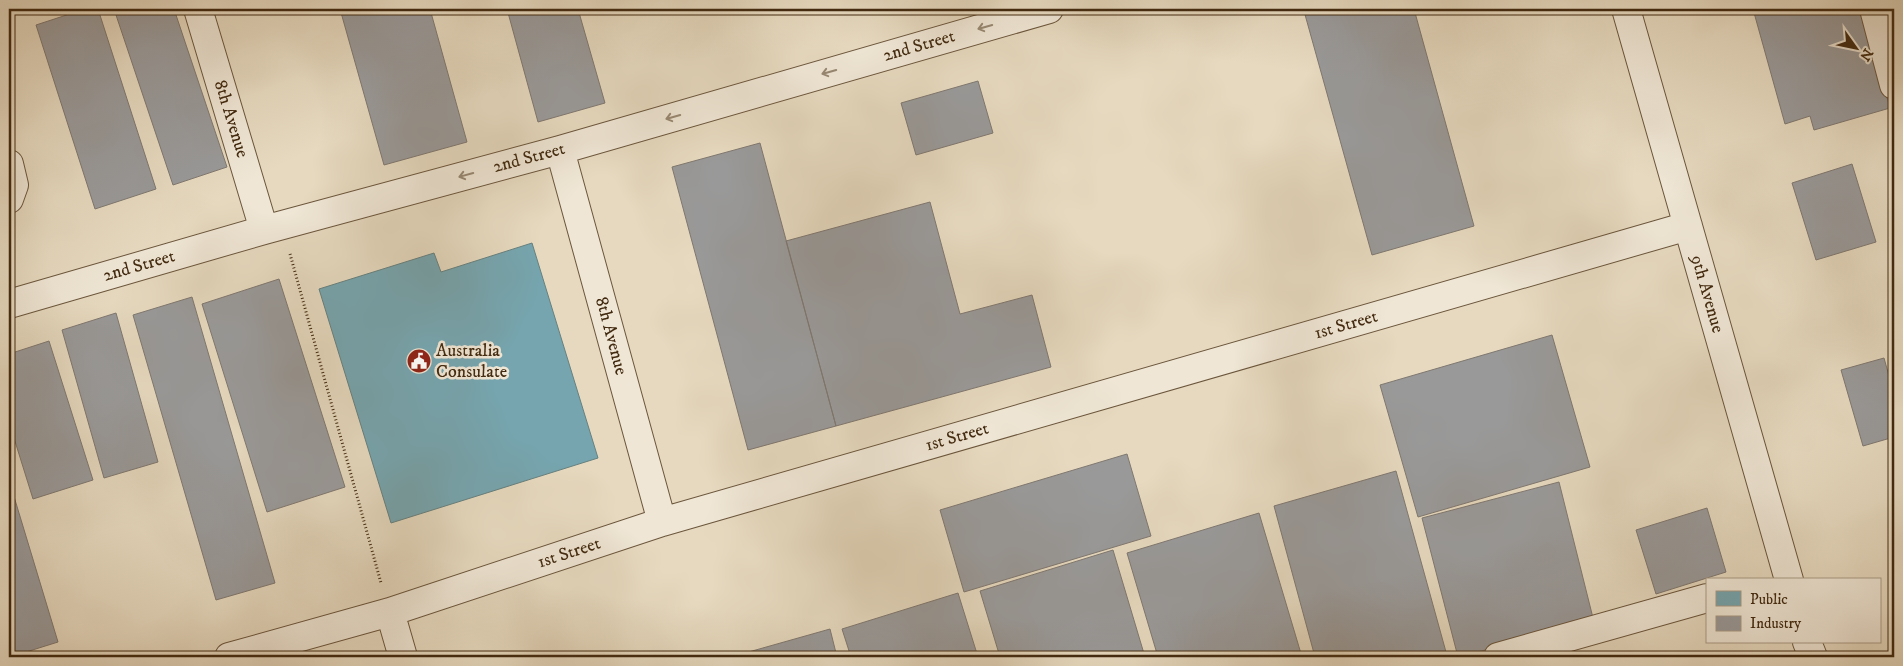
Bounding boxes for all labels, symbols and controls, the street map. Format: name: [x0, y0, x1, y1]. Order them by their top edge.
north arrow: [1830, 22, 1880, 72]
one-way arrow: [978, 23, 994, 33]
street label: 2nd Street: [881, 25, 958, 67]
text: N: [1855, 45, 1877, 65]
one-way arrow: [822, 68, 838, 78]
street label: 8th Avenue: [209, 78, 253, 160]
one-way arrow: [666, 113, 682, 123]
street label: 2nd Street: [491, 138, 568, 178]
one-way arrow: [459, 171, 475, 181]
street label: 2nd Street: [101, 245, 178, 287]
street label: 9th Avenue: [1685, 252, 1729, 335]
street label: 8th Avenue: [590, 295, 632, 377]
street label: 1st Street: [1312, 305, 1380, 345]
place label: Australia Consulate: [436, 340, 507, 383]
public building icon: Australia Consulate: [406, 348, 432, 374]
street label: 1st Street: [923, 417, 991, 457]
street label: 1st Street: [535, 532, 603, 573]
legend: [1706, 578, 1880, 644]
text: Public: [1750, 590, 1788, 609]
text: Industry: [1750, 614, 1802, 633]

